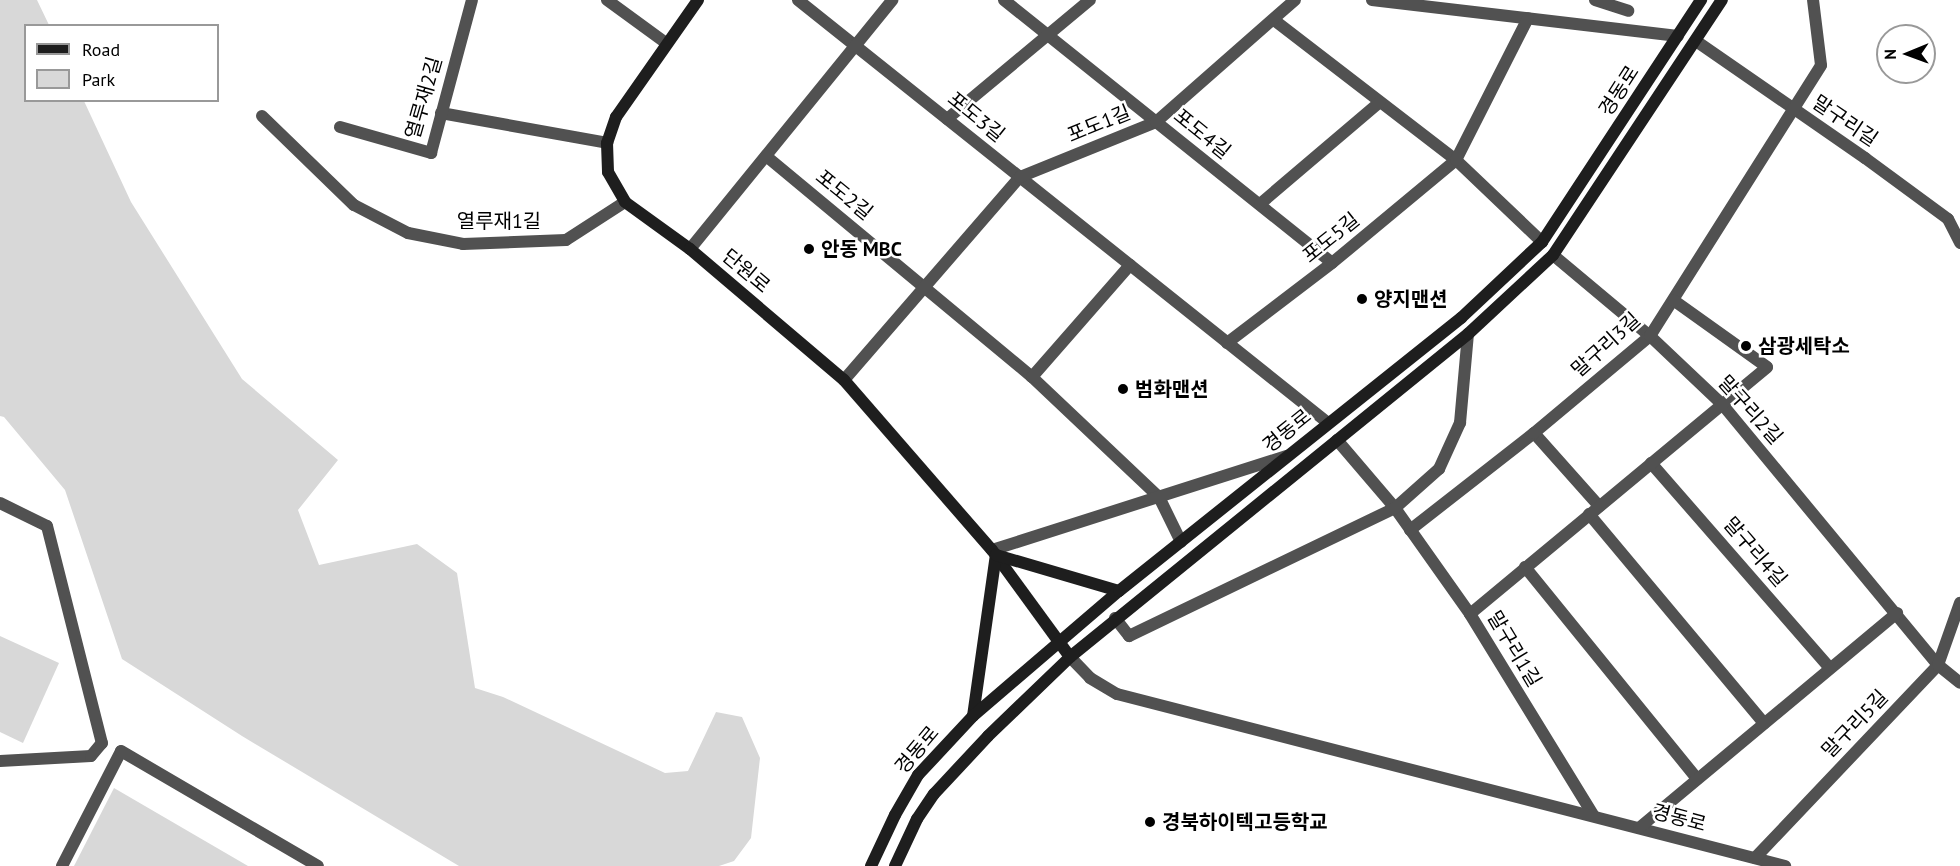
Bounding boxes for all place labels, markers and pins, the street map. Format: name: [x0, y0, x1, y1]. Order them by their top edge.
place label: 안동 MBC: [821, 237, 902, 261]
marker: 안동 MBC: [802, 242, 816, 256]
place label: 양지맨션: [1374, 287, 1448, 311]
marker: 양지맨션: [1355, 292, 1369, 306]
place label: 삼광세탁소: [1758, 334, 1850, 358]
marker: 삼광세탁소: [1739, 339, 1753, 353]
place label: 범화맨션: [1135, 377, 1209, 401]
marker: 범화맨션: [1116, 382, 1130, 396]
place label: 경북하이텍고등학교: [1162, 810, 1328, 834]
marker: 경북하이텍고등학교: [1143, 815, 1157, 829]

